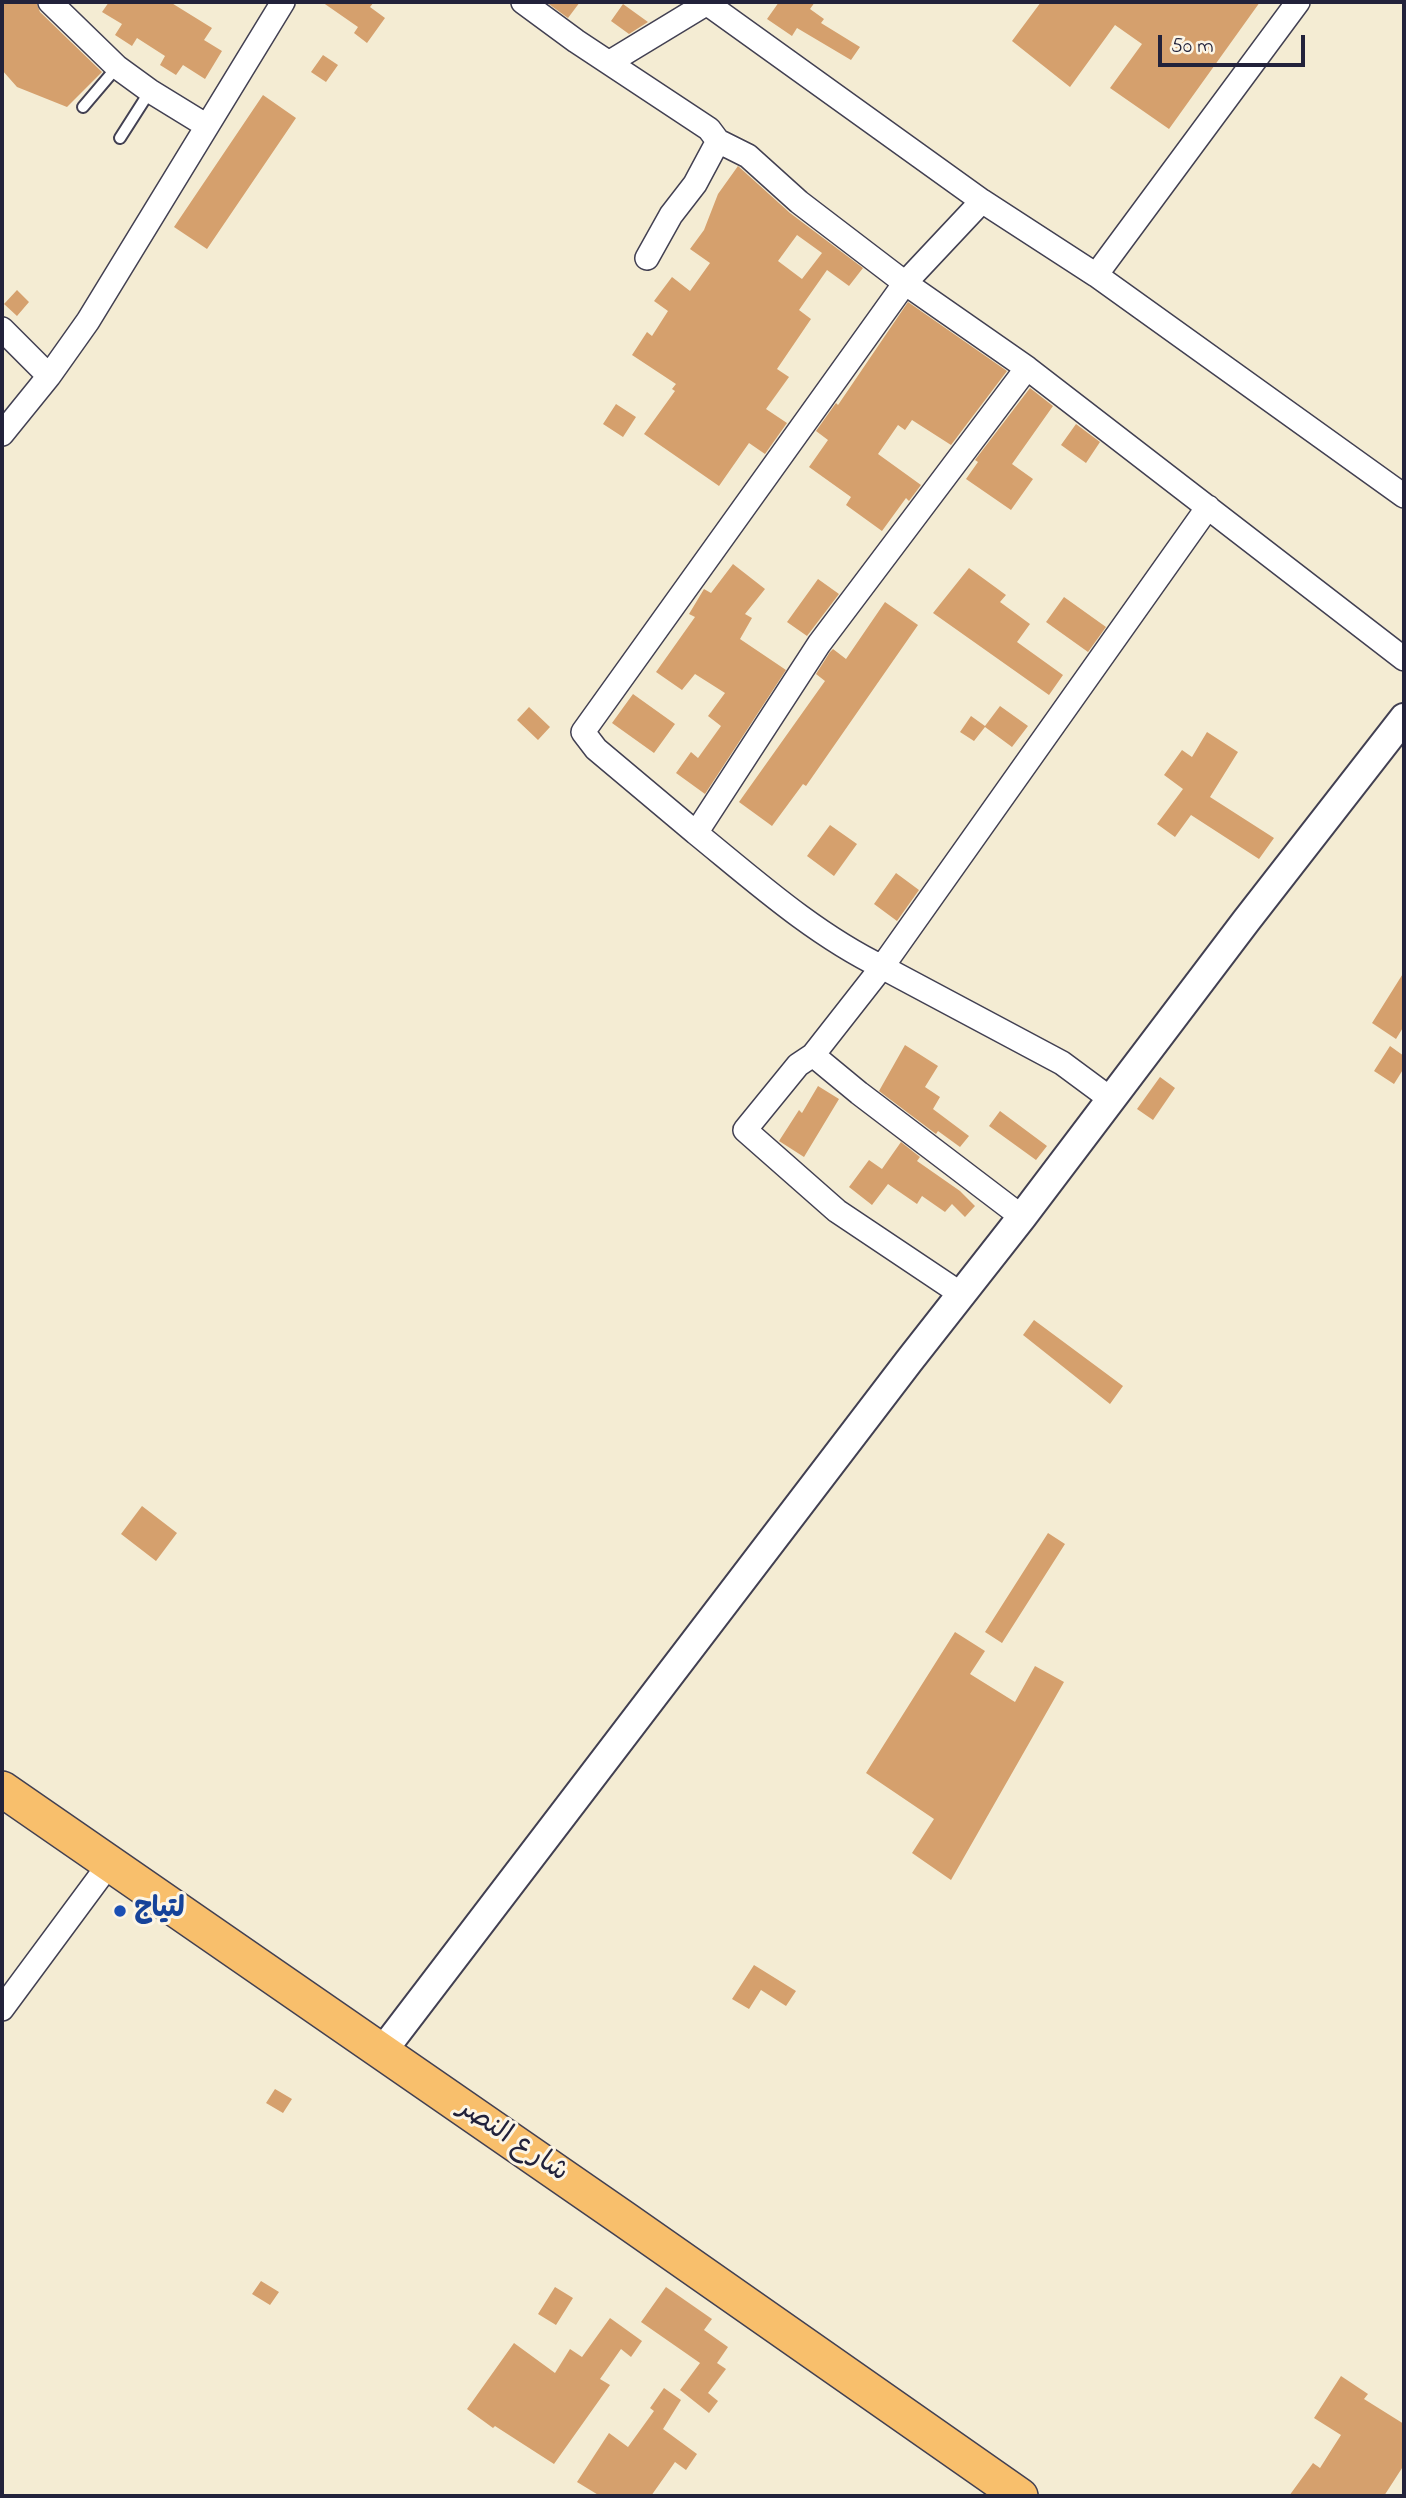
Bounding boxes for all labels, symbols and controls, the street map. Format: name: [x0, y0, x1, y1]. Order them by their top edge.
scale bar: [1161, 21, 1308, 65]
text: 50 m: [1171, 32, 1214, 62]
place label: لتياج: [134, 1894, 185, 1928]
marker: لتياج: [112, 1903, 128, 1919]
street label: شارع النصر: [450, 2093, 574, 2191]

